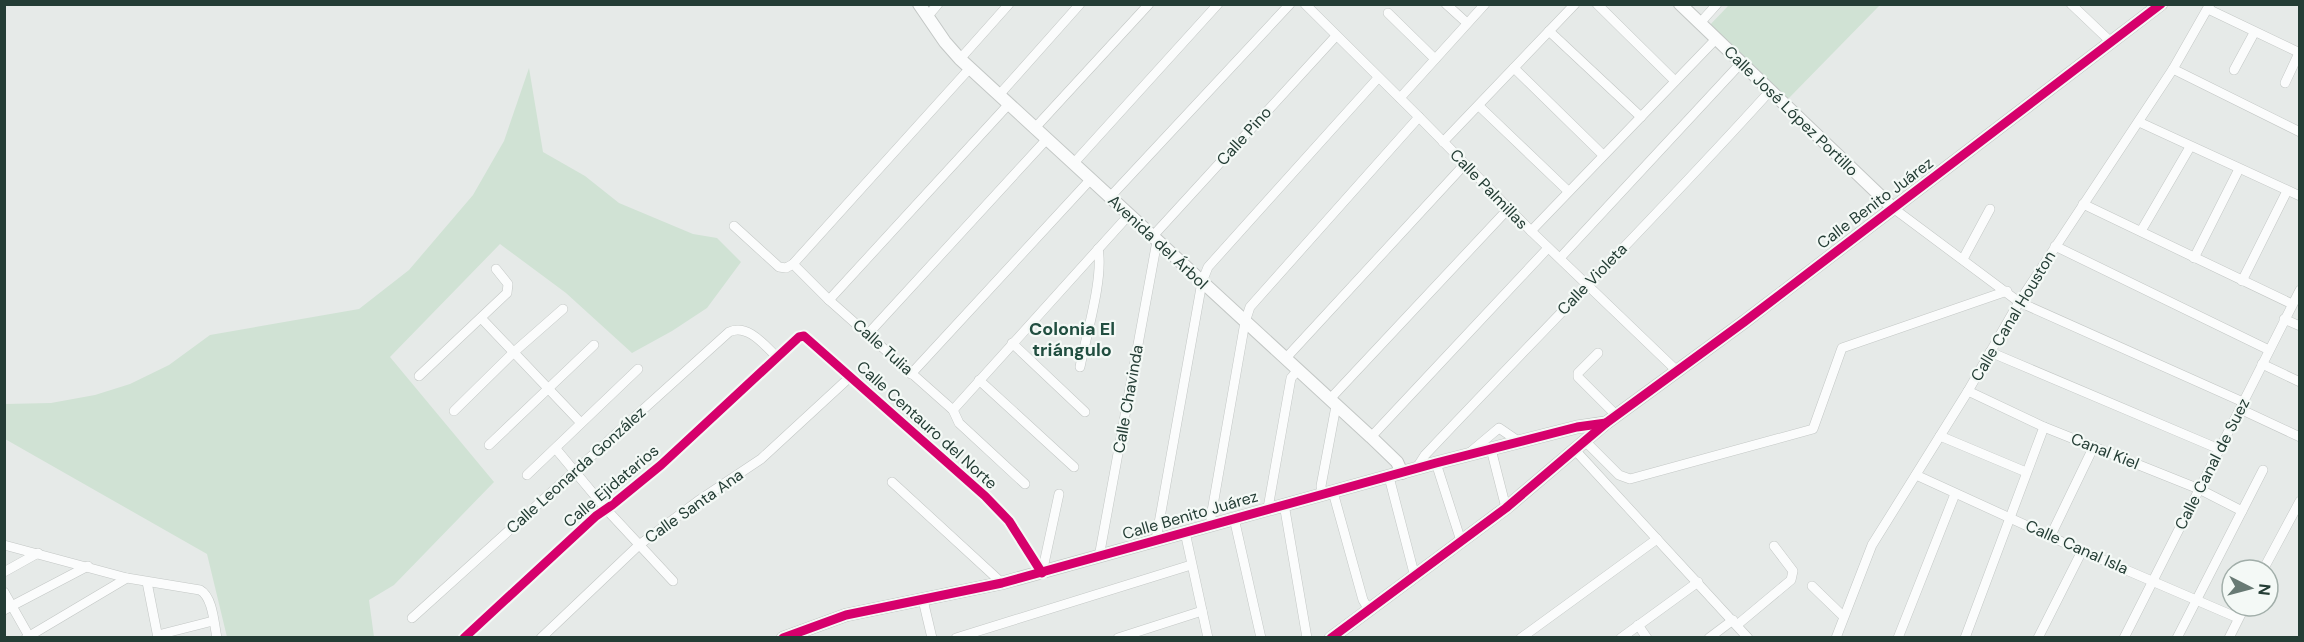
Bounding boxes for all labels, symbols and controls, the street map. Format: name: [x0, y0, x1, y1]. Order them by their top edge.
street label: Calle José López Portillo: [1719, 41, 1863, 181]
street label: Calle Pino: [1212, 102, 1276, 170]
street label: Calle Palmillas: [1445, 144, 1533, 234]
street label: Calle Benito Juárez: [1813, 152, 1937, 254]
street label: Avenida del Árbol: [1103, 190, 1213, 294]
street label: Calle Violeta: [1552, 239, 1632, 319]
street label: Calle Canal Houston: [1966, 247, 2060, 385]
street label: Calle Tulia: [848, 314, 918, 380]
district label: Colonia El triángulo: [1029, 317, 1115, 362]
street label: Calle Chavinda: [1108, 343, 1148, 455]
street label: Calle Centauro del Norte: [852, 356, 1002, 494]
street label: Calle Canal de Suez: [2170, 395, 2254, 533]
street label: Calle Leonarda González: [502, 402, 650, 538]
street label: Canal Kiel: [2068, 428, 2142, 474]
street label: Calle Ejidatarios: [559, 440, 663, 532]
street label: Calle Santa Ana: [641, 464, 747, 548]
street label: Calle Benito Juárez: [1120, 486, 1260, 544]
street label: Calle Canal Isla: [2022, 515, 2132, 579]
north arrow: [2220, 558, 2280, 618]
text: N: [2253, 583, 2275, 596]

